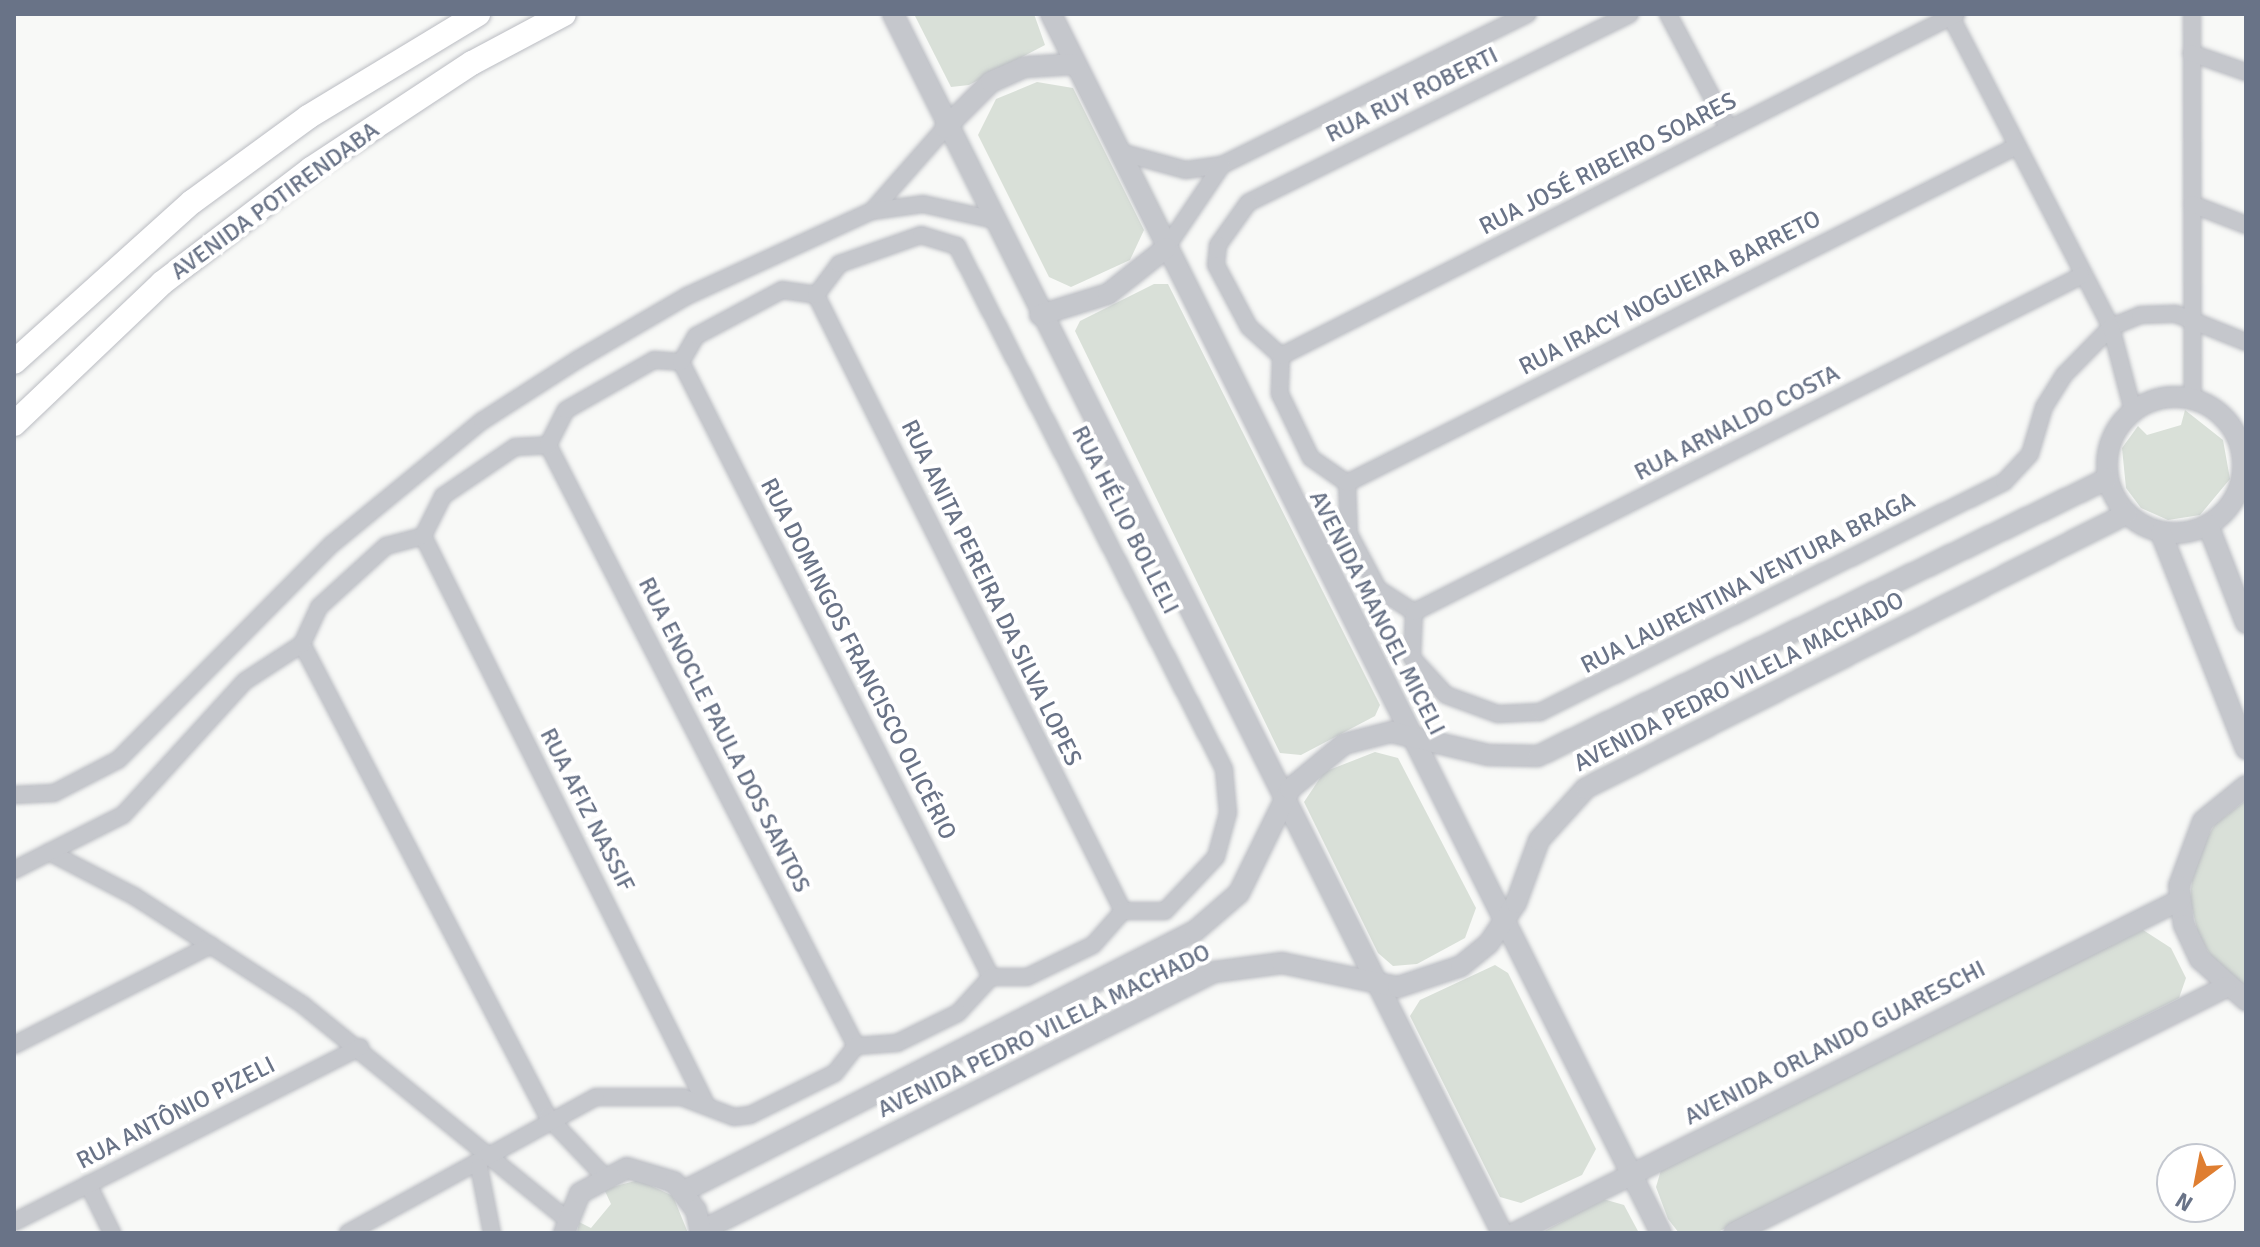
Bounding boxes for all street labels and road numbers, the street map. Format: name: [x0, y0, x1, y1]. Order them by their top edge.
street label: RUA RUY ROBERTI: [1321, 41, 1503, 149]
street label: RUA JOSÉ RIBEIRO SOARES: [1475, 87, 1741, 241]
street label: AVENIDA POTIRENDABA: [165, 116, 385, 286]
street label: RUA IRACY NOGUEIRA BARRETO: [1514, 204, 1826, 382]
street label: RUA ARNALDO COSTA: [1630, 359, 1844, 487]
street label: RUA ANITA PEREIRA DA SILVA LOPES: [895, 415, 1087, 771]
street label: RUA HÉLIO BOLLELI: [1065, 421, 1185, 619]
street label: RUA DOMINGOS FRANCISCO OLICÉRIO: [754, 473, 962, 845]
street label: AVENIDA MANOEL MICELI: [1303, 486, 1451, 740]
street label: RUA LAURENTINA VENTURA BRAGA: [1576, 486, 1920, 680]
street label: RUA ENOCLE PAULA DOS SANTOS: [632, 572, 816, 898]
street label: AVENIDA PEDRO VILELA MACHADO: [1569, 586, 1909, 778]
street label: RUA AFIZ NASSIF: [533, 723, 641, 897]
street label: AVENIDA PEDRO VILELA MACHADO: [873, 938, 1215, 1124]
street label: AVENIDA ORLANDO GUARESCHI: [1680, 954, 1990, 1132]
street label: RUA ANTÔNIO PIZELI: [72, 1050, 280, 1176]

